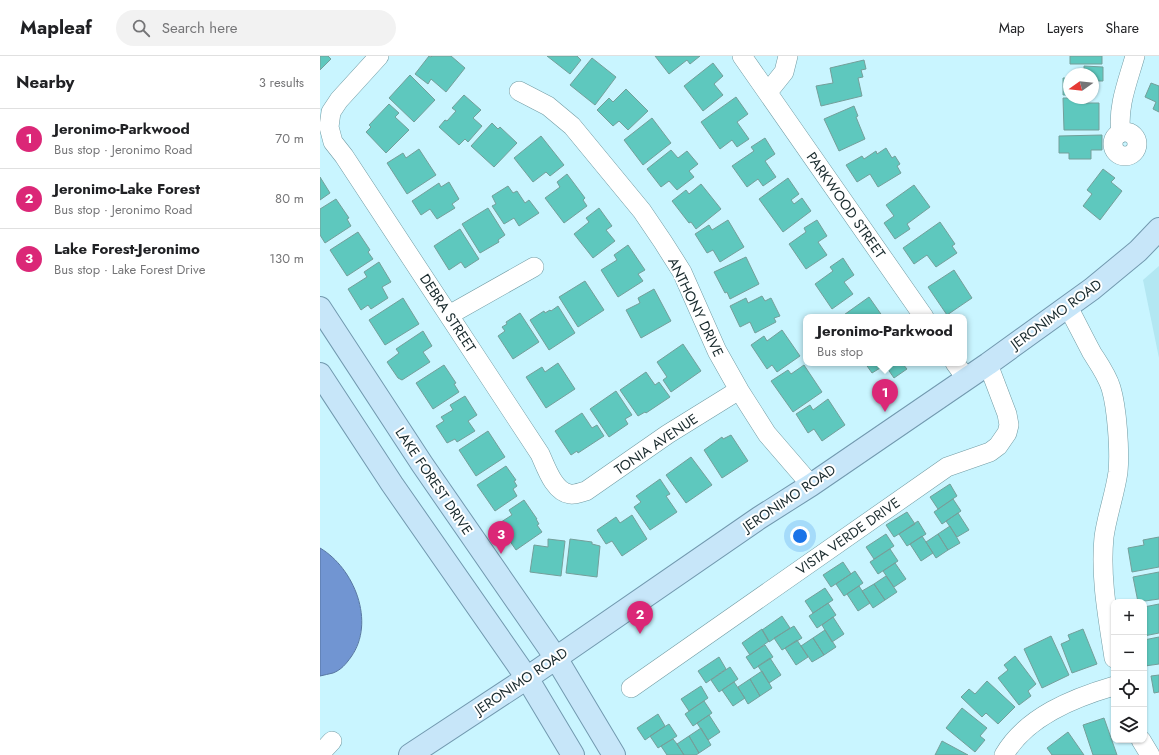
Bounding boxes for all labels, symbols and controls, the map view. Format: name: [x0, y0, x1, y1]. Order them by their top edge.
search box: [116, 10, 396, 46]
text: Mapleaf: [20, 14, 92, 41]
icon: search: [130, 17, 152, 39]
text: Search here: [162, 17, 238, 39]
text: Map: [999, 18, 1025, 38]
text: Layers: [1047, 18, 1083, 38]
text: Share: [1105, 18, 1139, 38]
north arrow: [1063, 68, 1099, 104]
text: Nearby: [16, 70, 74, 94]
text: 3 results: [259, 73, 304, 92]
text: Jeronimo-Parkwood: [54, 118, 190, 140]
text: 1: [26, 129, 32, 148]
text: 70 m: [275, 129, 304, 148]
text: Bus stop · Jeronimo Road: [54, 140, 192, 159]
street label: PARKWOOD STREET: [802, 148, 890, 263]
text: Jeronimo-Lake Forest: [54, 178, 200, 200]
text: 2: [25, 189, 33, 208]
text: 80 m: [275, 189, 304, 208]
text: Bus stop · Jeronimo Road: [54, 200, 192, 219]
text: Lake Forest-Jeronimo: [54, 238, 200, 260]
text: 3: [25, 249, 33, 268]
text: 130 m: [269, 249, 304, 268]
street label: ANTHONY DRIVE: [663, 254, 729, 360]
text: Bus stop · Lake Forest Drive: [54, 260, 205, 279]
street label: DEBRA STREET: [415, 270, 481, 357]
street label: JERONIMO ROAD: [1005, 274, 1106, 355]
popup: [803, 314, 967, 366]
text: Jeronimo-Parkwood: [817, 320, 953, 342]
text: Bus stop: [817, 342, 863, 361]
pin: 1: [872, 379, 898, 412]
street label: TONIA AVENUE: [610, 409, 702, 479]
street label: LAKE FOREST DRIVE: [391, 423, 477, 539]
street label: JERONIMO ROAD: [737, 459, 839, 538]
street label: VISTA VERDE DRIVE: [792, 493, 904, 579]
pin: 3: [488, 521, 514, 554]
your location: [790, 526, 810, 546]
map controls: [1111, 599, 1147, 743]
button: +: [1111, 599, 1147, 635]
pin: 2: [627, 601, 653, 634]
button: −: [1111, 635, 1147, 671]
street label: JERONIMO ROAD: [469, 642, 571, 721]
button: locate: [1111, 671, 1147, 707]
button: layers: [1111, 707, 1147, 743]

